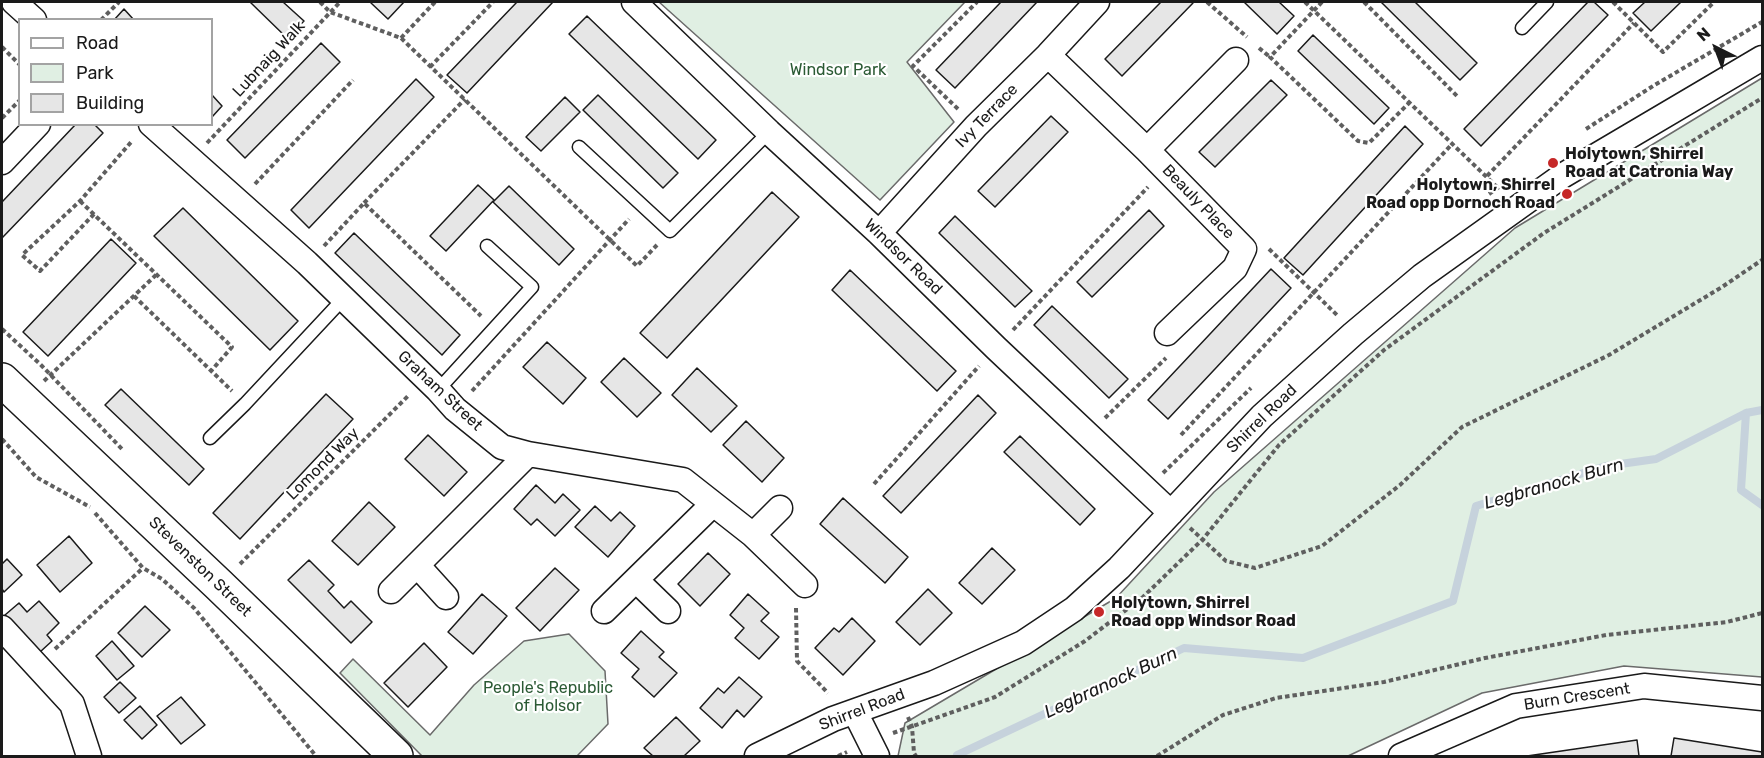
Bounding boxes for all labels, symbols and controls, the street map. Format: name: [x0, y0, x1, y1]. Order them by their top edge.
street label: Lubnaig Walk: [229, 17, 309, 101]
legend: [18, 18, 213, 126]
north arrow: [1686, 18, 1746, 78]
text: N: [1693, 23, 1714, 45]
text: Road: [76, 32, 119, 54]
park label: Windsor Park: [790, 60, 886, 80]
text: Park: [76, 62, 113, 84]
street label: Ivy Terrace: [952, 80, 1022, 152]
text: Building: [76, 92, 144, 114]
place label: Holytown, Shirrel Road at Catronia Way: [1565, 144, 1733, 182]
marker: Holytown, Shirrel Road at Catronia Way: [1546, 156, 1560, 170]
street label: Beauly Place: [1158, 161, 1238, 243]
place label: Holytown, Shirrel Road opp Dornoch Road: [1366, 175, 1555, 213]
marker: Holytown, Shirrel Road opp Dornoch Road: [1560, 187, 1574, 201]
street label: Windsor Road: [860, 215, 946, 299]
street label: Graham Street: [394, 347, 486, 435]
street label: Shirrel Road: [1223, 381, 1301, 457]
street label: Lomond Way: [283, 424, 363, 504]
water label: Legbranock Burn: [1482, 454, 1626, 514]
street label: Stevenston Street: [145, 513, 255, 621]
place label: Holytown, Shirrel Road opp Windsor Road: [1111, 593, 1296, 631]
marker: Holytown, Shirrel Road opp Windsor Road: [1092, 605, 1106, 619]
water label: Legbranock Burn: [1041, 643, 1181, 723]
park label: People's Republic of Holsor: [483, 678, 613, 716]
street label: Burn Crescent: [1522, 679, 1632, 715]
street label: Shirrel Road: [816, 685, 908, 735]

